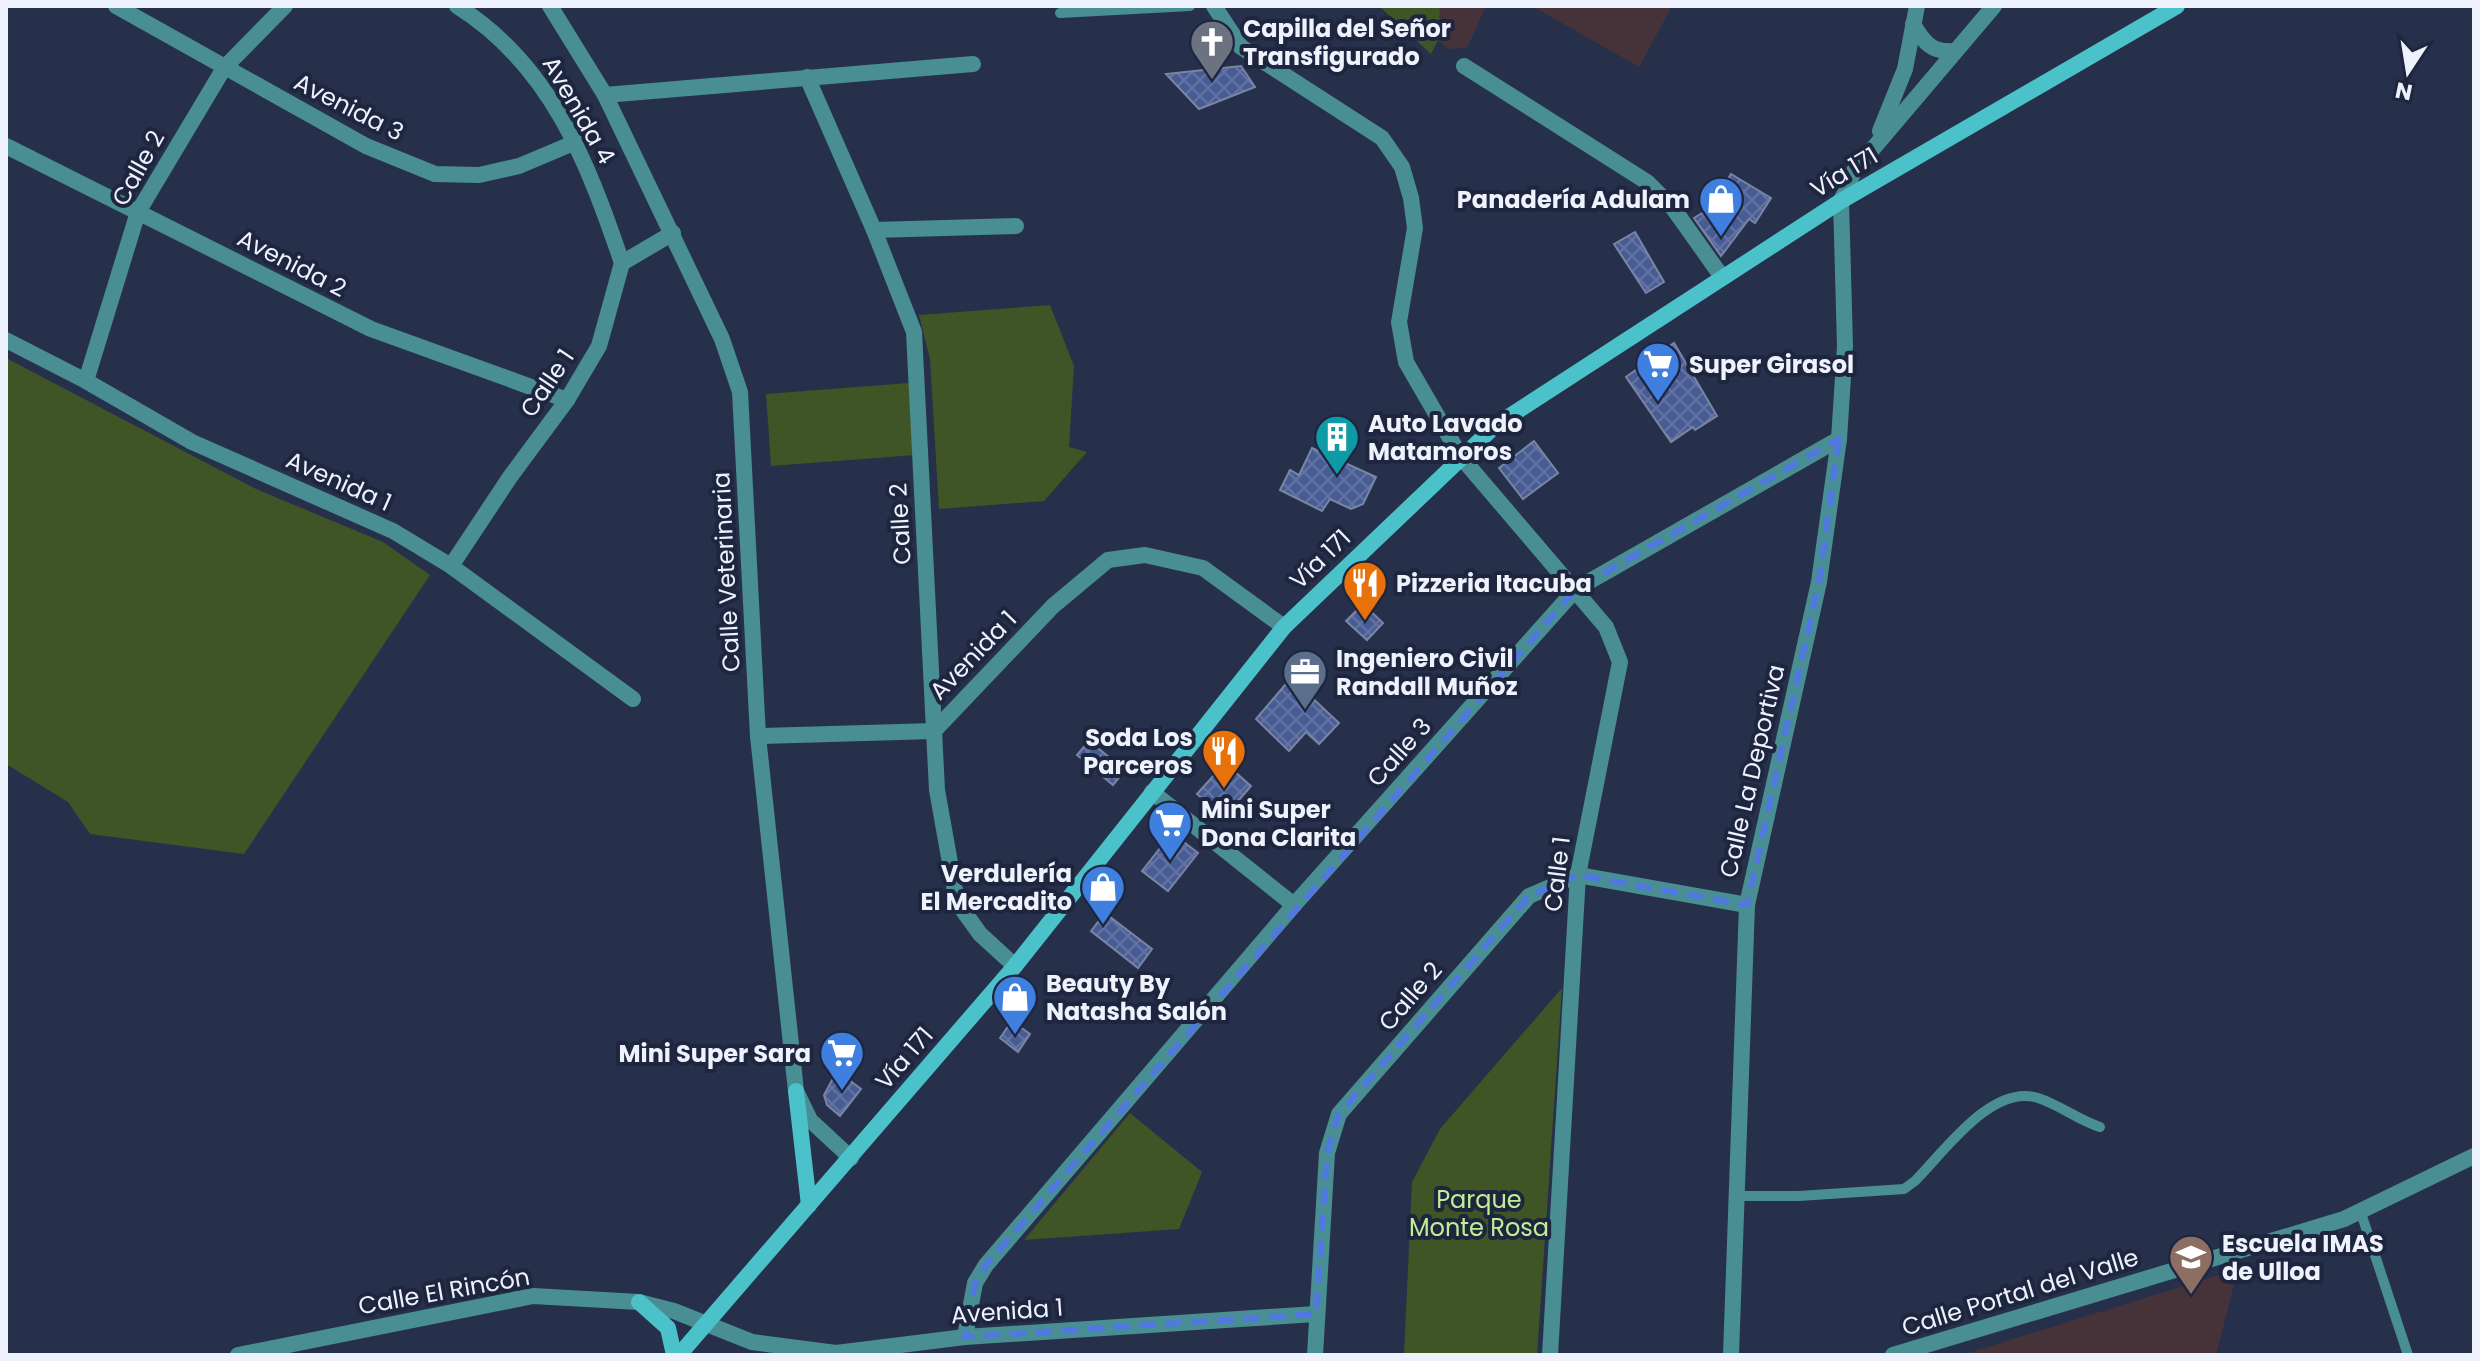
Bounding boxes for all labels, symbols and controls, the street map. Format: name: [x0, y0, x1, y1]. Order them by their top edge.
place label: Capilla del Señor Transfigurado: [1243, 12, 1451, 73]
church icon: Capilla del Señor Transfigurado: [1188, 18, 1236, 81]
north arrow: [2368, 32, 2448, 112]
street label: Avenida 4: [535, 50, 623, 170]
street label: Avenida 3: [289, 65, 409, 149]
text: N: [2393, 74, 2415, 108]
street label: Calle 2: [104, 124, 172, 212]
street label: Vía 171: [1804, 139, 1884, 205]
shop icon: Panadería Adulam: [1697, 175, 1745, 238]
place label: Panadería Adulam: [1457, 183, 1690, 216]
street label: Avenida 2: [232, 221, 352, 305]
supermarket icon: Super Girasol: [1634, 340, 1682, 403]
street label: Calle 1: [512, 342, 582, 424]
place label: Super Girasol: [1689, 348, 1854, 381]
place label: Auto Lavado Matamoros: [1368, 407, 1523, 468]
building icon: Auto Lavado Matamoros: [1313, 413, 1361, 476]
street label: Avenida 1: [281, 443, 397, 519]
street label: Calle Veterinaria: [704, 471, 748, 673]
street label: Calle 2: [881, 482, 919, 566]
street label: Vía 171: [1282, 522, 1358, 596]
restaurant icon: Pizzeria Itacuba: [1341, 559, 1389, 622]
place label: Pizzeria Itacuba: [1396, 567, 1592, 600]
street label: Avenida 1: [922, 603, 1024, 707]
place label: Ingeniero Civil Randall Muñoz: [1336, 642, 1518, 703]
office icon: Ingeniero Civil Randall Muñoz: [1281, 648, 1329, 711]
street label: Calle La Deportiva: [1711, 661, 1793, 881]
street label: Calle 3: [1359, 710, 1439, 794]
place label: Soda Los Parceros: [1083, 721, 1193, 782]
restaurant icon: Soda Los Parceros: [1200, 727, 1248, 790]
place label: Mini Super Dona Clarita: [1201, 793, 1356, 854]
supermarket icon: Mini Super Dona Clarita: [1146, 799, 1194, 862]
street label: Calle 1: [1536, 835, 1578, 913]
place label: Verdulería El Mercadito: [921, 857, 1072, 918]
shop icon: Verdulería El Mercadito: [1079, 863, 1127, 926]
street label: Calle 2: [1371, 954, 1449, 1038]
place label: Beauty By Natasha Salón: [1046, 967, 1227, 1028]
shop icon: Beauty By Natasha Salón: [991, 973, 1039, 1036]
street label: Vía 171: [868, 1020, 940, 1096]
supermarket icon: Mini Super Sara: [818, 1029, 866, 1092]
place label: Mini Super Sara: [619, 1037, 811, 1070]
park label: Parque Monte Rosa: [1409, 1183, 1549, 1244]
place label: Escuela IMAS de Ulloa: [2222, 1227, 2384, 1288]
school or university icon: Escuela IMAS de Ulloa: [2167, 1233, 2215, 1296]
street label: Calle Portal del Valle: [1898, 1240, 2142, 1344]
street label: Calle El Rincón: [356, 1260, 532, 1322]
street label: Avenida 1: [950, 1291, 1064, 1331]

